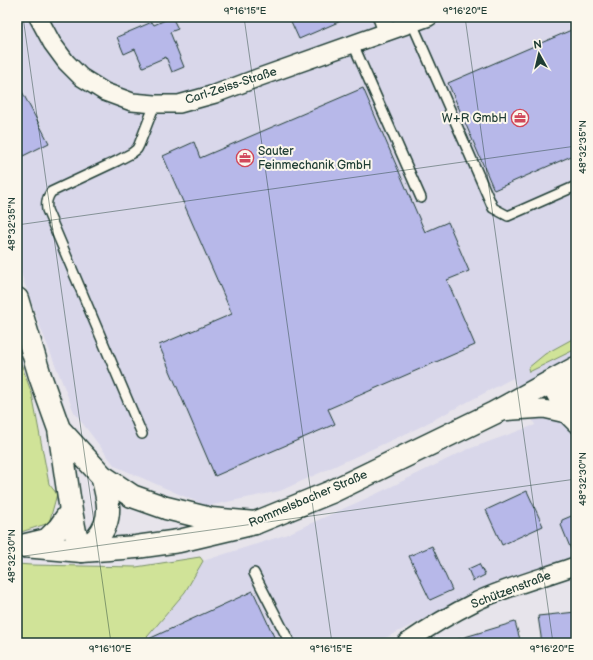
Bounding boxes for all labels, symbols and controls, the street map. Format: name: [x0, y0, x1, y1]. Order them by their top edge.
text: 9°16'15"E: [224, 5, 267, 17]
text: 9°16'20"E: [443, 5, 488, 17]
north arrow: [519, 34, 559, 74]
text: N: [533, 38, 543, 52]
street label: Carl-Zeiss-Straße: [183, 64, 279, 108]
office icon: W+R GmbH: [510, 108, 530, 128]
place label: W+R GmbH: [442, 111, 507, 126]
text: 48°32'35"N: [577, 120, 589, 174]
place label: Sauter Feinmechanik GmbH: [258, 144, 372, 173]
office icon: Sauter Feinmechanik GmbH: [235, 148, 255, 168]
text: 48°32'35"N: [6, 197, 18, 251]
text: 48°32'30"N: [577, 452, 589, 506]
street label: Rommelsbacher Straße: [246, 467, 370, 531]
text: 48°32'30"N: [6, 529, 18, 583]
street label: Schützenstraße: [469, 568, 553, 612]
text: 9°16'10"E: [89, 643, 132, 655]
text: 9°16'15"E: [310, 643, 353, 655]
text: 9°16'20"E: [530, 643, 575, 655]

